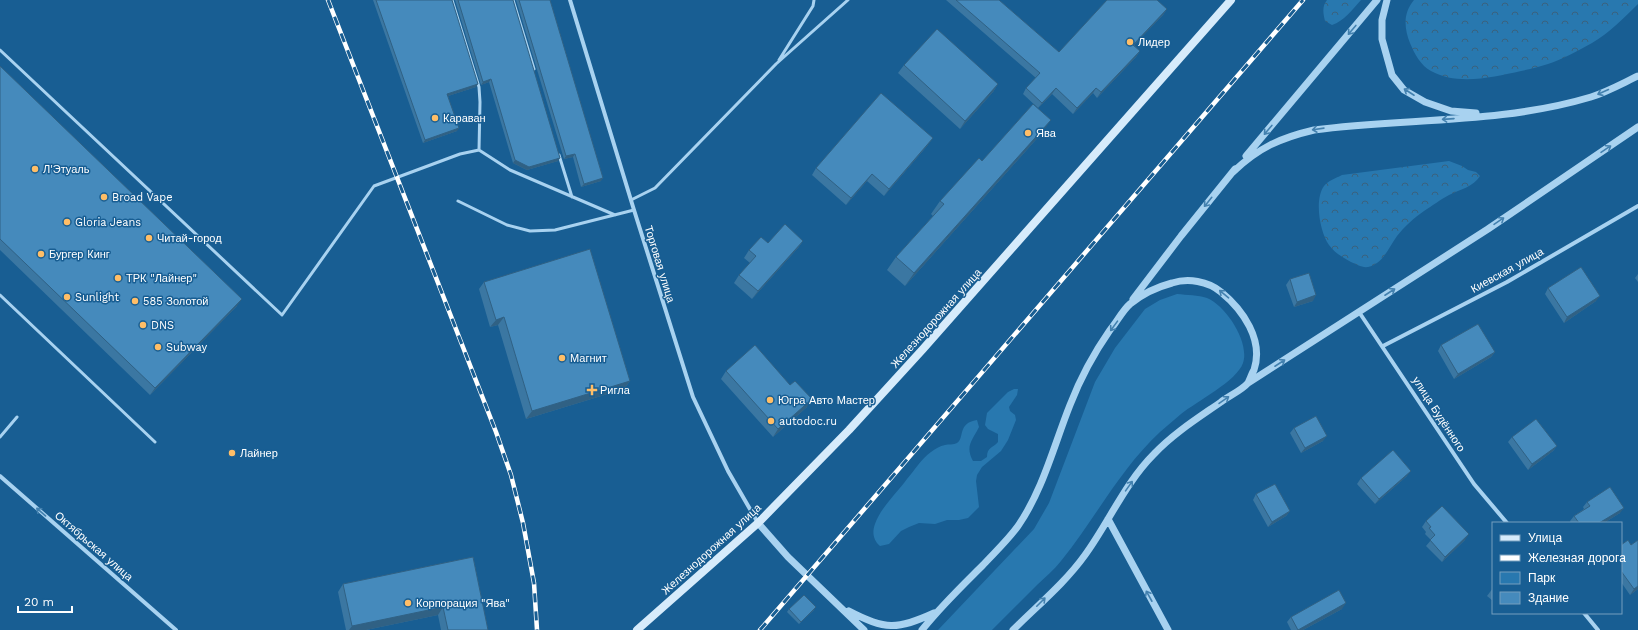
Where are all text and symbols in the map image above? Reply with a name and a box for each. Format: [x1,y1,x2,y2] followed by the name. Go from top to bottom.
[1347,25,1356,35] one-way arrow
[1138,36,1170,49] place label: Лидер
[1125,37,1135,47] marker: Лидер
[1404,88,1415,96] one-way arrow
[1597,89,1609,96] one-way arrow
[443,112,486,125] place label: Караван
[430,113,440,123] marker: Караван
[1442,115,1455,122] one-way arrow
[1264,124,1273,135] one-way arrow
[1312,125,1325,133] one-way arrow
[1036,127,1057,140] place label: Ява
[1023,128,1033,138] marker: Ява
[1601,145,1612,153] one-way arrow
[43,163,90,176] place label: Л'Этуаль
[30,164,40,174] marker: Л'Этуаль
[112,191,173,204] place label: Broad Vape
[99,192,109,202] marker: Broad Vape
[1204,196,1212,207] one-way arrow
[75,216,141,229] place label: Gloria Jeans
[62,217,72,227] marker: Gloria Jeans
[1493,217,1505,225] one-way arrow
[642,224,678,305] street label: Торговая улица
[157,232,222,245] place label: Читай-город
[144,233,154,243] marker: Читай-город
[1469,245,1547,296] street label: Киевская улица
[49,248,110,261] place label: Бургер Кинг
[36,249,46,259] marker: Бургер Кинг
[888,265,985,371] street label: Железнодорожная улица
[126,272,197,285] place label: ТРК "Лайнер"
[113,273,123,283] marker: ТРК "Лайнер"
[1384,288,1395,296] one-way arrow
[1218,290,1229,299] one-way arrow
[75,291,119,304] place label: Sunlight
[62,292,72,302] marker: Sunlight
[143,295,208,308] place label: 585 Золотой
[130,296,140,306] marker: 585 Золотой
[151,319,174,332] place label: DNS
[138,320,148,330] marker: DNS
[1110,320,1118,331] one-way arrow
[166,341,207,354] place label: Subway
[153,342,163,352] marker: Subway
[570,352,607,365] place label: Магнит
[557,353,567,363] marker: Магнит
[1274,358,1286,366] one-way arrow
[1409,374,1468,454] street label: улица Будённого
[600,384,631,397] place label: Ригла
[587,385,597,395] marker: Ригла
[778,394,875,407] place label: Югра Авто Мастер
[765,395,775,405] marker: Югра Авто Мастер
[1218,396,1229,404] one-way arrow
[779,415,837,428] place label: autodoc.ru
[766,416,776,426] marker: autodoc.ru
[240,447,278,460] place label: Лайнер
[227,448,237,458] marker: Лайнер
[1125,481,1133,492] one-way arrow
[659,501,764,597] street label: Железнодорожная улица
[36,508,46,517] one-way arrow
[52,509,136,584] street label: Октябрьская улица
[1492,522,1622,614] legend
[1528,531,1562,545] text: Улица
[1528,551,1626,565] text: Железная дорога
[1528,571,1556,585] text: Парк
[18,588,72,614] scale bar
[1145,590,1153,602] one-way arrow
[1528,591,1569,605] text: Здание
[24,595,54,609] text: 20 m
[416,597,510,610] place label: Корпорация "Ява"
[1036,597,1046,607] one-way arrow
[403,598,413,608] marker: Корпорация "Ява"

